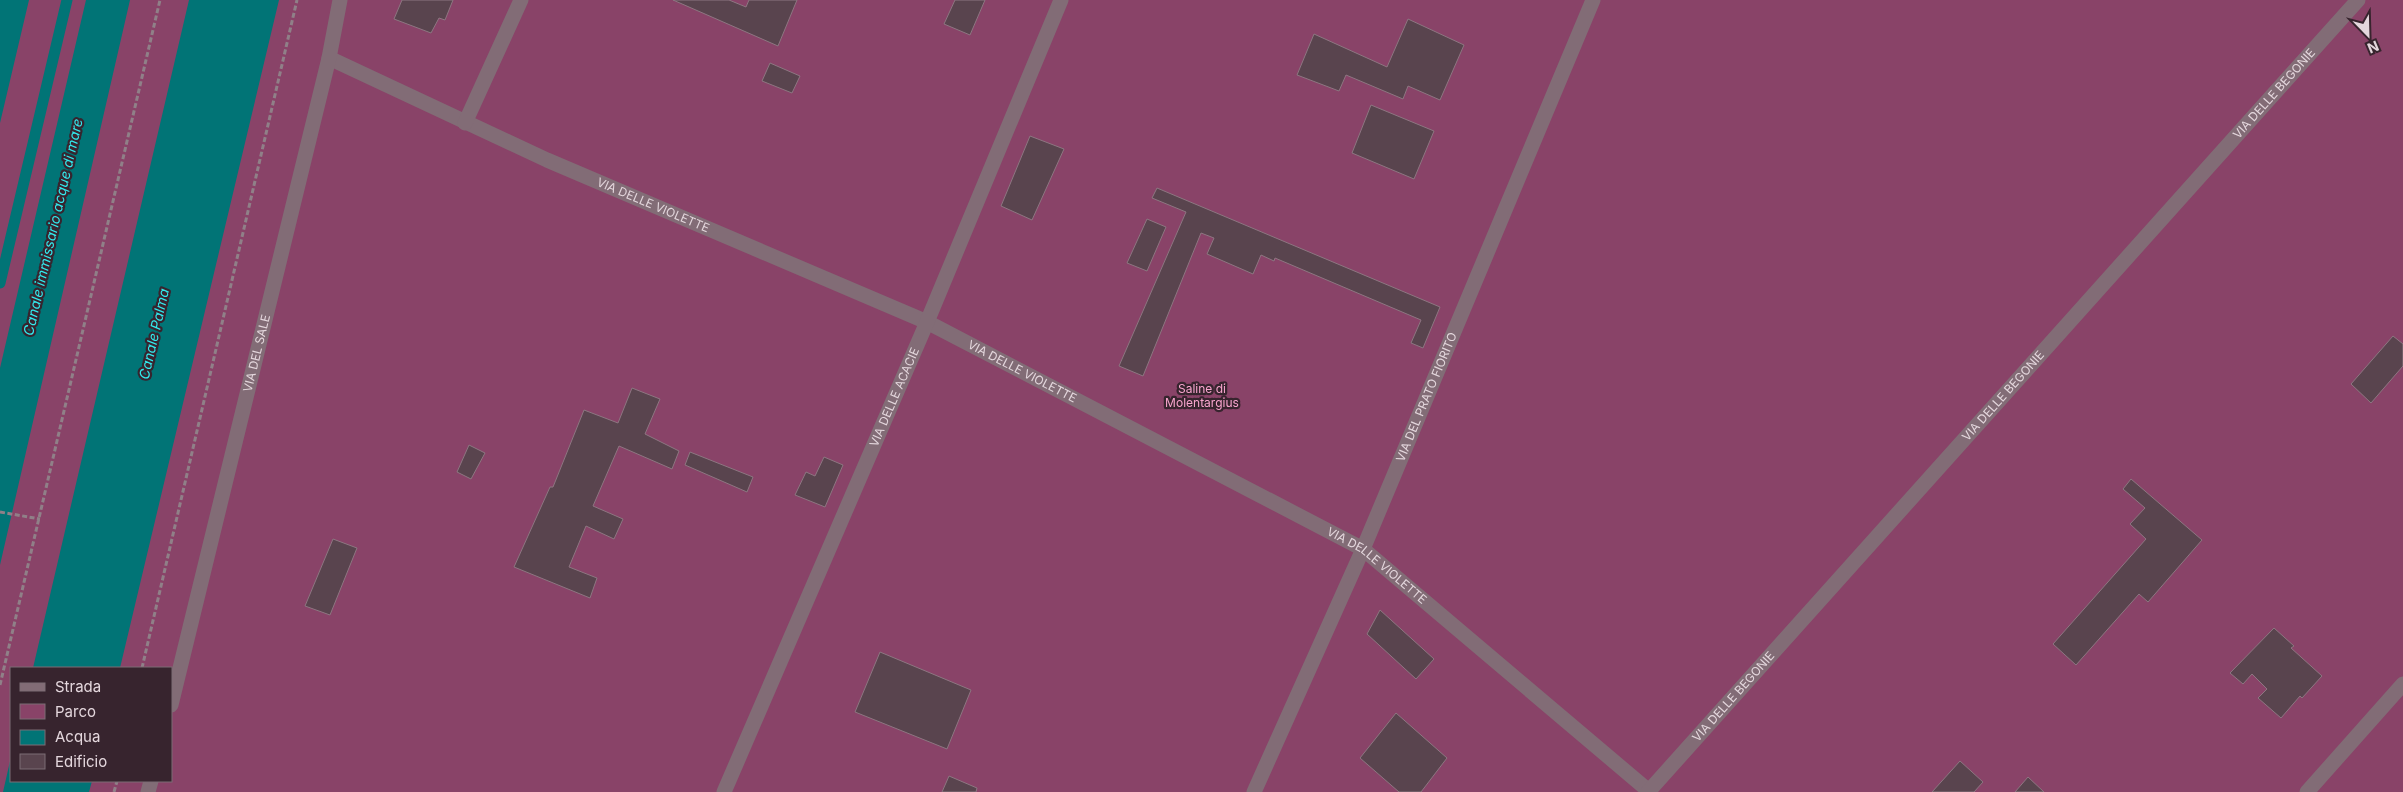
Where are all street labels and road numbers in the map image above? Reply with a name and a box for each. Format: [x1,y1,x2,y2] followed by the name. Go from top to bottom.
[2229,45,2318,141] street label: VIA DELLE BEGONIE
[595,174,712,235] street label: VIA DELLE VIOLETTE
[240,313,273,393] street label: VIA DEL SALE
[1392,330,1460,464] street label: VIA DEL PRATO FIORITO
[965,337,1079,406] street label: VIA DELLE VIOLETTE
[866,345,922,449] street label: VIA DELLE ACACIE
[1958,347,2047,444] street label: VIA DELLE BEGONIE
[1325,524,1430,607] street label: VIA DELLE VIOLETTE
[1689,648,1777,745] street label: VIA DELLE BEGONIE

